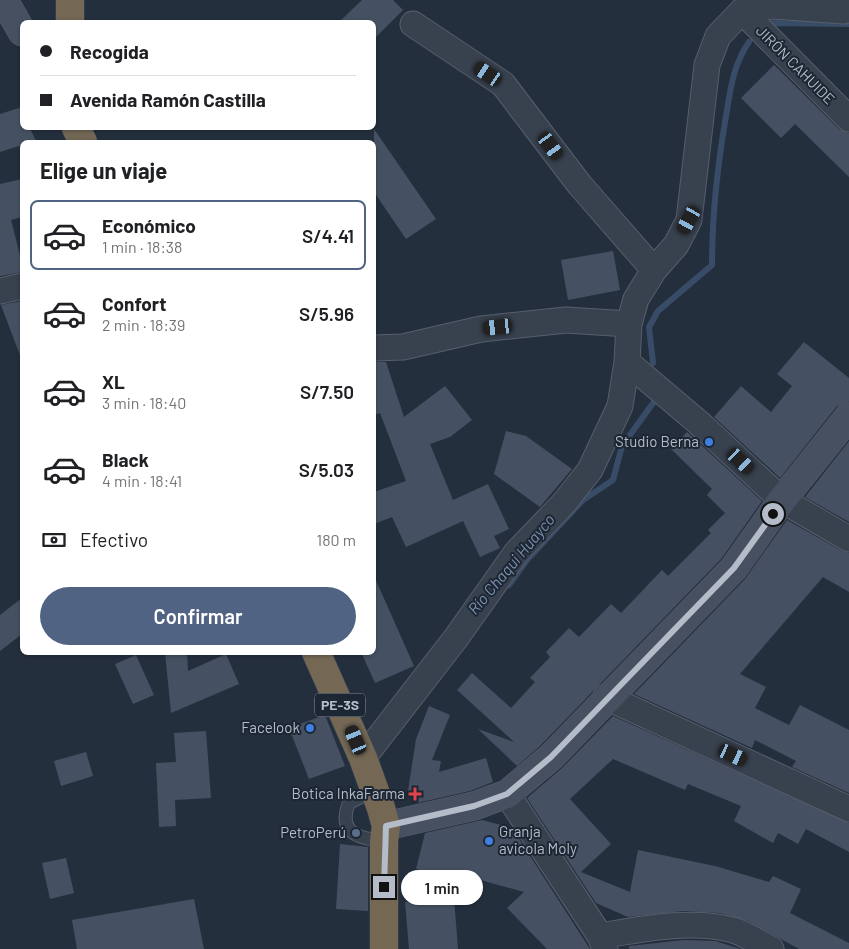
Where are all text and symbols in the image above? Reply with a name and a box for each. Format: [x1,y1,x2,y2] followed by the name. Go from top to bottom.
[753,21,839,107] street label: JIRÓN CAHUIDE
[70,40,149,63] text: Recogida
[471,59,504,89] car
[70,88,266,111] text: Avenida Ramón Castilla
[536,129,565,163] car
[40,157,167,183] text: Elige un viaje
[675,203,702,237] car
[42,213,87,258] icon: car
[102,214,196,237] text: Económico
[302,224,354,247] text: S/4.41
[102,237,182,256] text: 1 min · 18:38
[42,291,87,336] icon: car
[102,292,166,315] text: Confort
[299,302,354,325] text: S/5.96
[102,315,185,334] text: 2 min · 18:39
[482,318,513,336] car
[42,369,87,414] icon: car
[102,370,125,393] text: XL
[300,380,354,403] text: S/7.50
[102,393,186,412] text: 3 min · 18:40
[615,432,699,450] place label: Studio Berna
[703,436,715,448] marker: Studio Berna
[724,445,757,477] car
[42,447,87,492] icon: car
[102,448,149,471] text: Black
[299,458,354,481] text: S/5.03
[102,471,182,490] text: 4 min · 18:41
[762,503,784,525] route start
[463,510,558,618] water label: Río Chaqui Huayco
[40,526,68,554] icon: cash
[80,528,148,551] text: Efectivo
[317,530,356,549] text: 180 m
[40,587,356,645] button: Confirmar
[315,694,365,716] road number: PE-3S
[241,718,300,736] place label: Facelook
[304,722,316,734] marker: Facelook
[343,723,368,757] car
[716,742,749,768] car
[292,784,405,802] place label: Botica InkaFarma
[409,788,421,800] marker: Botica InkaFarma
[499,822,577,857] place label: Granja avicola Moly
[280,823,346,841] place label: PetroPerú
[350,827,362,839] marker: PetroPerú
[483,835,495,847] marker: Granja avicola Moly
[402,870,484,904] callout: 1 min
[373,876,395,898] route end
[425,878,459,897] text: 1 min

